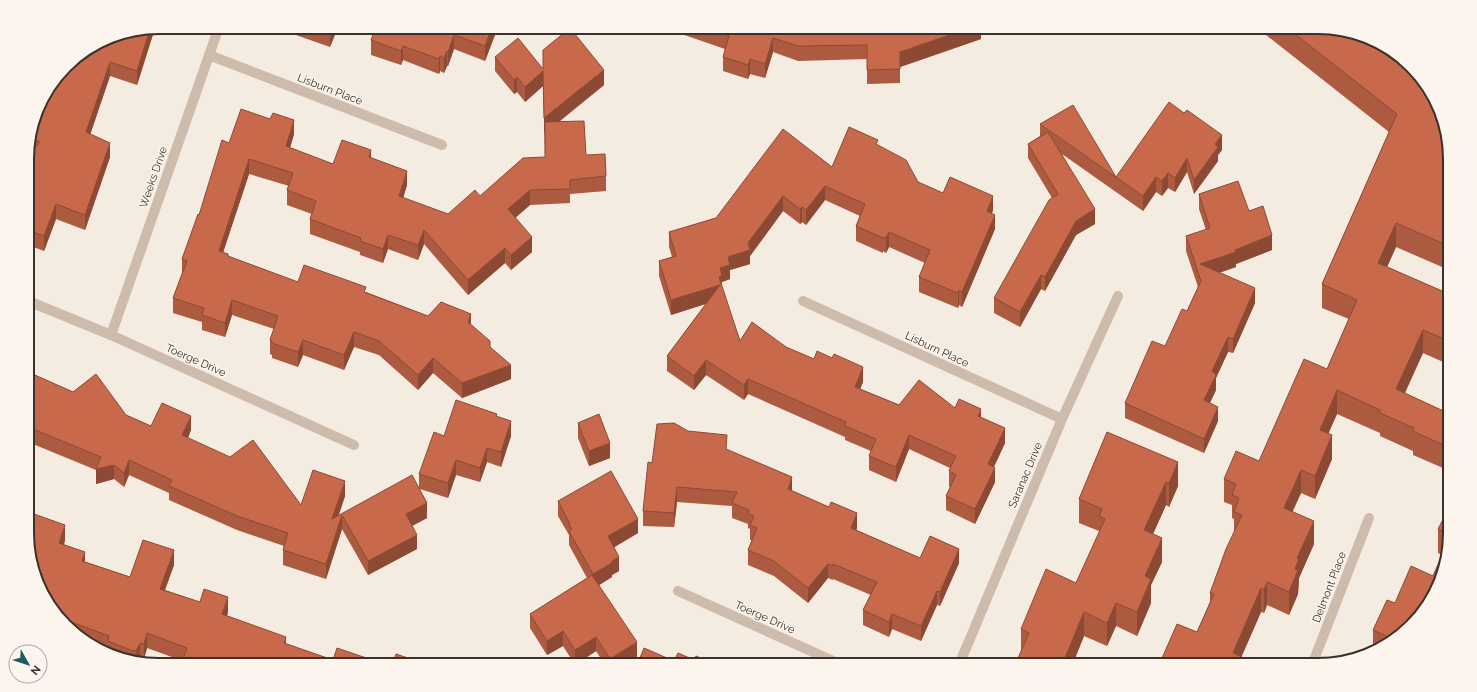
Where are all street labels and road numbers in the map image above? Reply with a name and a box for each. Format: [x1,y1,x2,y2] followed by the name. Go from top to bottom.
[295,71,365,108] street label: Lisburn Place
[137,144,170,209] street label: Weeks Drive
[903,329,971,370] street label: Lisburn Place
[164,341,228,380] street label: Toerge Drive
[1006,440,1045,510] street label: Saranac Drive
[1310,549,1349,625] street label: Delmont Place
[733,598,797,637] street label: Toerge Drive

